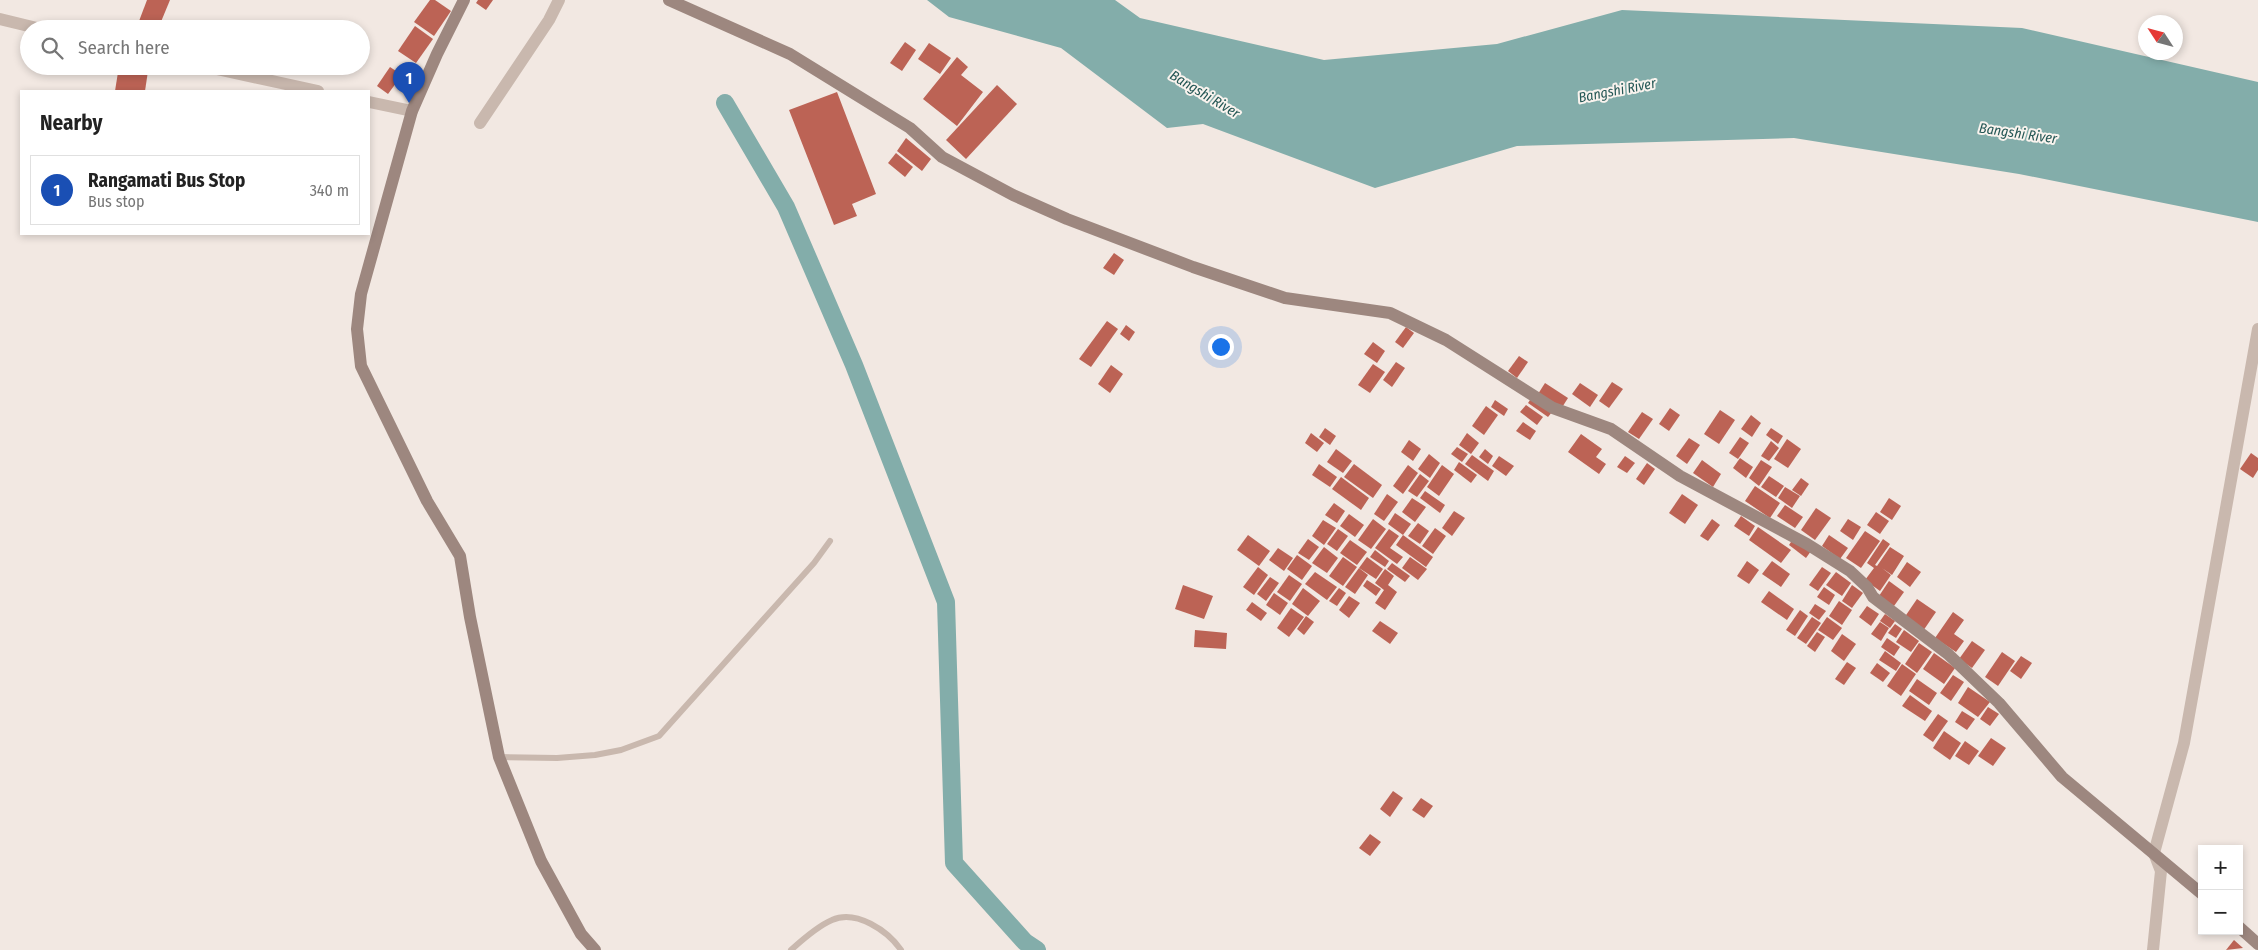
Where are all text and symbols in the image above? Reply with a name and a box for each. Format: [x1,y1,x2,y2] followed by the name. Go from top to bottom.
[2138,15,2183,60] north arrow
[20,20,370,75] search box
[38,34,66,62] icon: search
[78,36,170,59] text: Search here
[393,62,425,103] pin: 1
[1167,67,1244,122] water label: Bangshi River
[1577,74,1658,106] water label: Bangshi River
[40,110,102,136] text: Nearby
[1978,120,2059,148] water label: Bangshi River
[88,169,245,192] text: Rangamati Bus Stop
[54,181,60,200] text: 1
[310,181,349,200] text: 340 m
[88,192,144,211] text: Bus stop
[1208,334,1234,360] your location
[2198,845,2243,935] map controls
[2198,845,2243,890] button: +
[2198,890,2243,935] button: −

